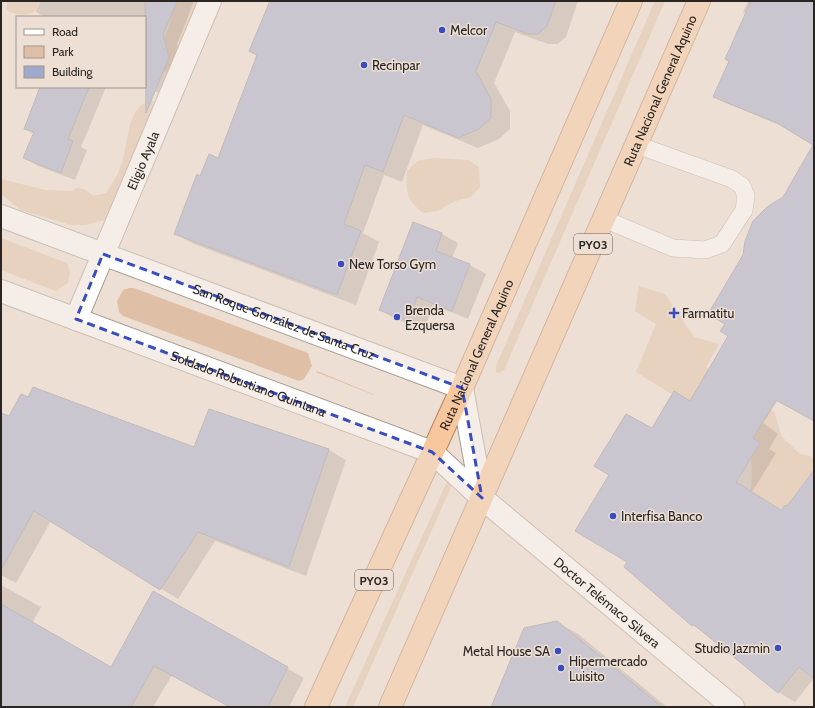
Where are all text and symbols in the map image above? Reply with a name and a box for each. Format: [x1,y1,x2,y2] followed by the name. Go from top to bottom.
[620,12,700,169] street label: Ruta Nacional General Aquino
[16,16,146,88] legend
[450,22,488,38] place label: Melcor
[52,24,78,39] text: Road
[437,25,447,35] marker: Melcor
[52,44,74,59] text: Park
[372,57,421,73] place label: Recinpar
[359,60,369,70] marker: Recinpar
[52,64,94,79] text: Building
[123,128,163,192] street label: Eligio Ayala
[574,234,612,254] road number: PY03
[349,256,436,272] place label: New Torso Gym
[336,259,346,269] marker: New Torso Gym
[436,277,517,433] street label: Ruta Nacional General Aquino
[191,280,377,363] street label: San Roque González de Santa Cruz
[405,302,455,333] place label: Brenda Ezquersa
[682,305,734,321] place label: Farmatitu
[669,308,679,318] marker: Farmatitu
[392,312,402,322] marker: Brenda Ezquersa
[169,347,329,420] street label: Soldado Robustiano Quintana
[621,508,702,524] place label: Interfisa Banco
[608,511,618,521] marker: Interfisa Banco
[551,554,664,652] street label: Doctor Telémaco Silvera
[355,570,393,590] road number: PY03
[694,640,770,656] place label: Studio Jazmin
[463,643,550,659] place label: Metal House SA
[773,643,783,653] marker: Studio Jazmin
[553,646,563,656] marker: Metal House SA
[569,653,647,684] place label: Hipermercado Luisito
[556,663,566,673] marker: Hipermercado Luisito

